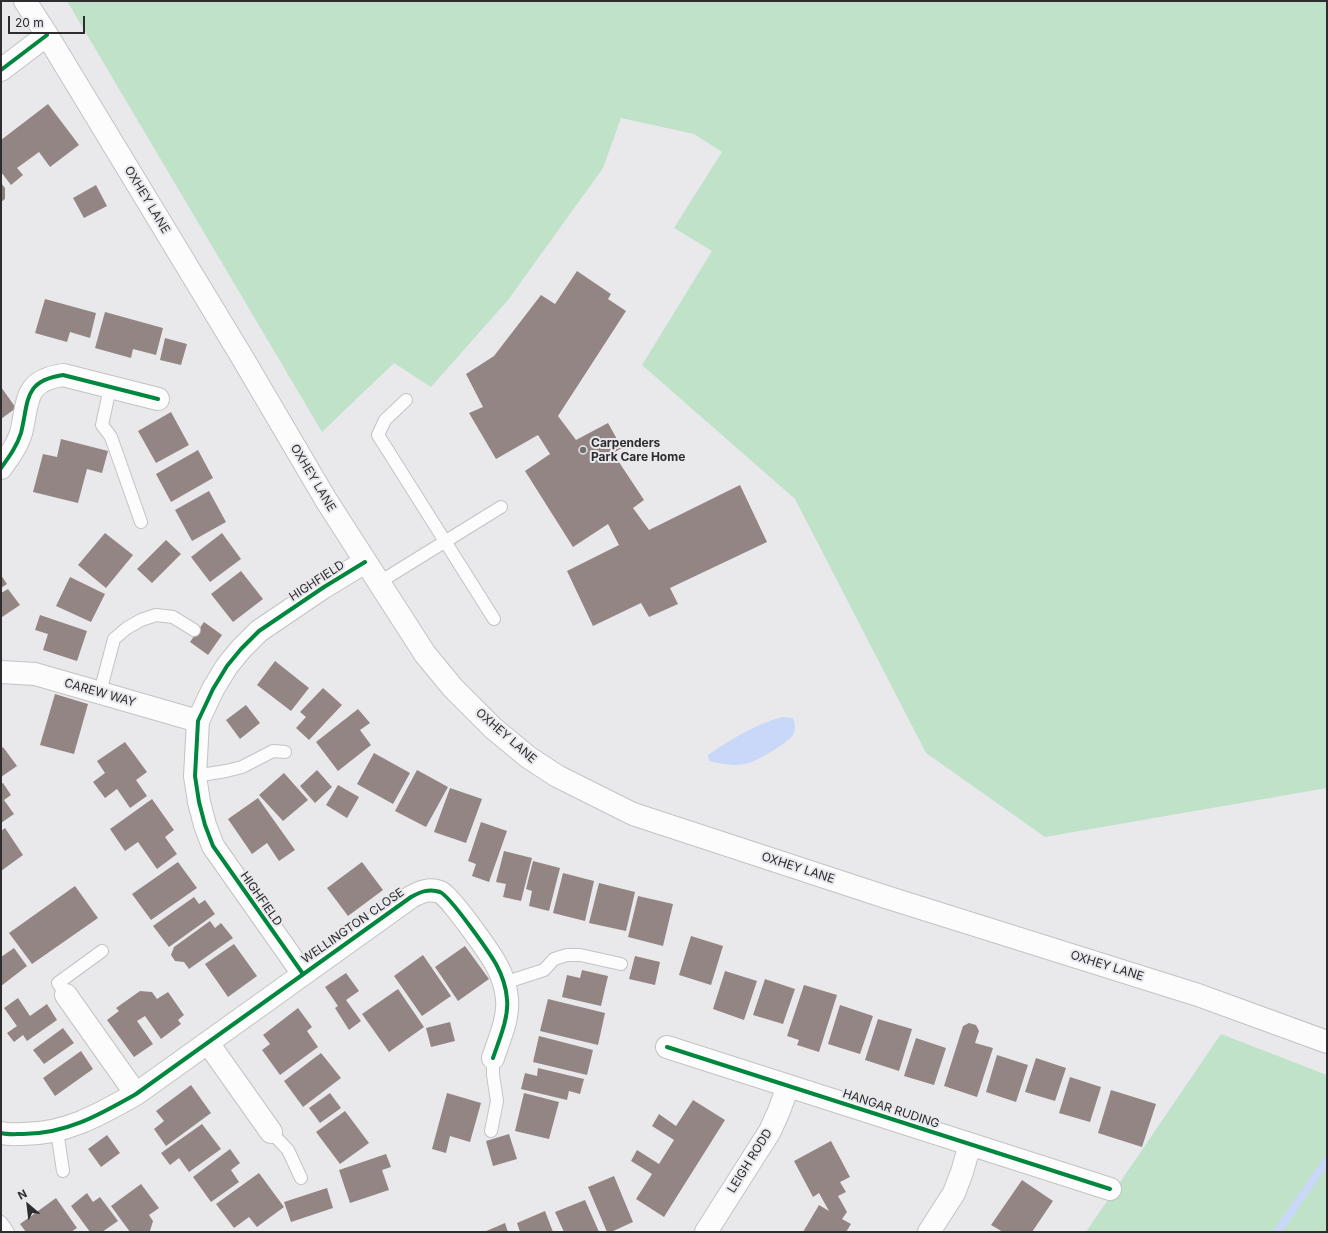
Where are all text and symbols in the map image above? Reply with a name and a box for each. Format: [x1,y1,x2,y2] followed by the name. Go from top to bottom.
[10,8,87,34] scale bar
[15,15,44,30] text: 20 m
[121,164,173,236] street label: OXHEY LANE
[591,436,685,464] place label: Carpenders Park Care Home
[287,442,339,514] street label: OXHEY LANE
[578,445,588,455] marker: Carpenders Park Care Home
[287,558,347,604] street label: HIGHFIELD
[63,676,137,710] street label: CAREW WAY
[473,706,539,766] street label: OXHEY LANE
[760,849,836,887] street label: OXHEY LANE
[237,869,285,929] street label: HIGHFIELD
[299,885,407,967] street label: WELLINGTON CLOSE
[1069,948,1145,984] street label: OXHEY LANE
[841,1087,941,1131] street label: HANGAR RUDING
[725,1126,775,1196] street label: LEIGH RODD
[8,1185,48,1225] north arrow
[15,1186,29,1203] text: N

